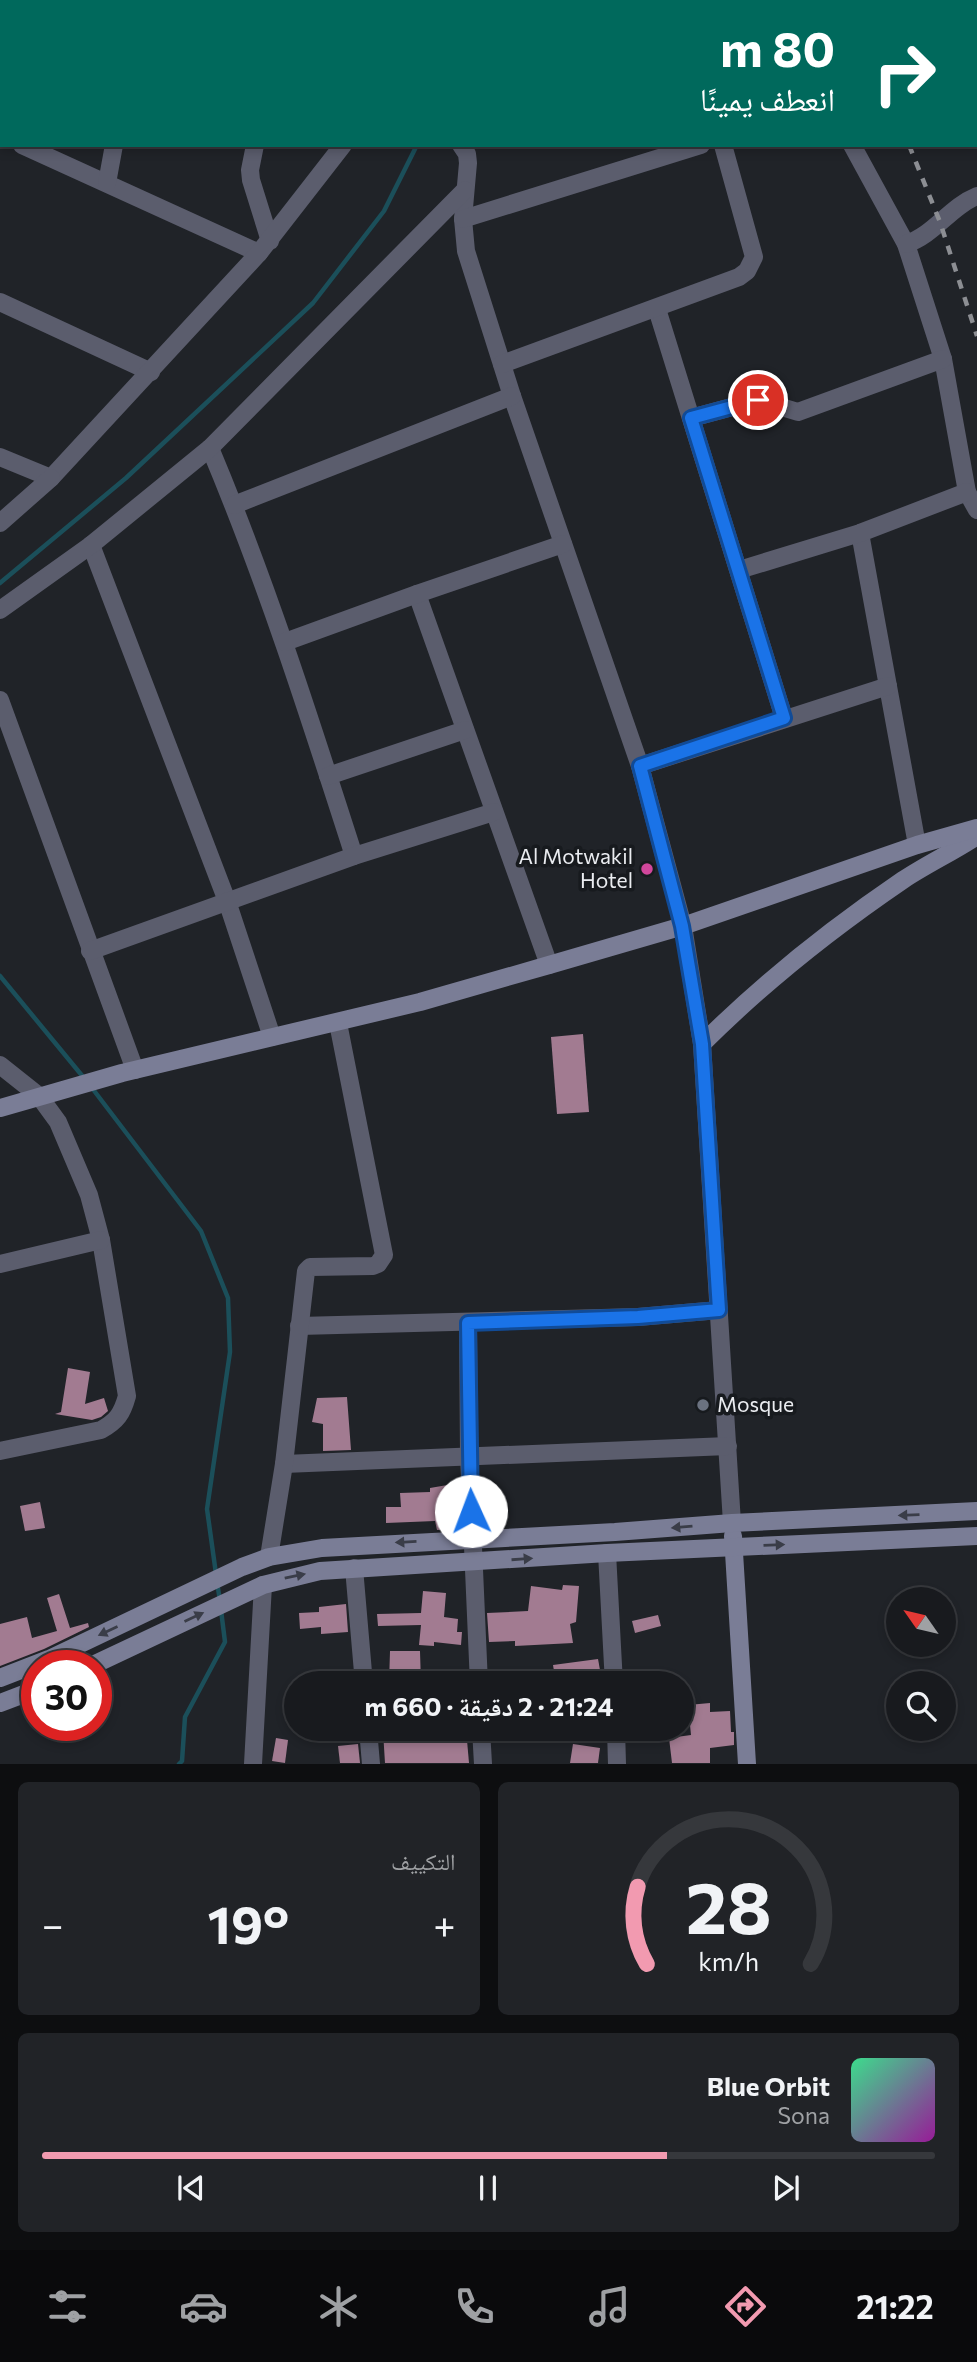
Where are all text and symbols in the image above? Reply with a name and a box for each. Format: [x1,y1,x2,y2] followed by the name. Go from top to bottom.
[720,17,835,77] text: 80 m
[859,28,950,119] icon: right
[700,78,835,118] text: انعطف يمينًا
[728,370,788,430] pin
[739,381,777,419] icon: arrive
[518,843,633,892] place label: Al Motwakil Hotel
[639,861,655,877] marker: Al Motwakil Hotel
[717,1391,794,1416] place label: Mosque
[695,1397,711,1413] marker: Mosque
[434,1474,508,1548] position arrow
[898,1510,920,1521] one-way arrow
[670,1522,692,1533] one-way arrow
[394,1537,416,1548] one-way arrow
[763,1540,785,1551] one-way arrow
[511,1553,533,1564] one-way arrow
[284,1570,306,1581] one-way arrow
[886,1587,956,1657] north arrow
[886,1587,956,1741] map controls
[184,1611,204,1623] one-way arrow
[98,1626,118,1637] one-way arrow
[21,1650,112,1741] speed limit sign: 30
[886,1671,956,1741] button: search
[365,1690,613,1721] text: 21:24 · 2 دقيقة · 660 m
[391,1847,456,1875] text: التكييف
[685,1861,771,1950] text: 28
[208,1891,289,1955] text: 19°
[42,1900,64,1947] text: −
[433,1900,455,1947] text: +
[698,1946,759,1976] text: km/h
[707,2070,830,2101] text: Blue Orbit
[778,2101,830,2129] text: Sona
[172,2169,210,2207] icon: previous
[469,2169,507,2207] icon: pause
[767,2169,805,2207] icon: next
[43,2282,92,2331] icon: filters
[179,2282,228,2331] icon: car
[314,2282,363,2331] icon: climate
[450,2282,499,2331] icon: phone
[585,2282,634,2331] icon: music
[721,2282,770,2331] icon: directions
[856,2286,934,2326] text: 21:22

